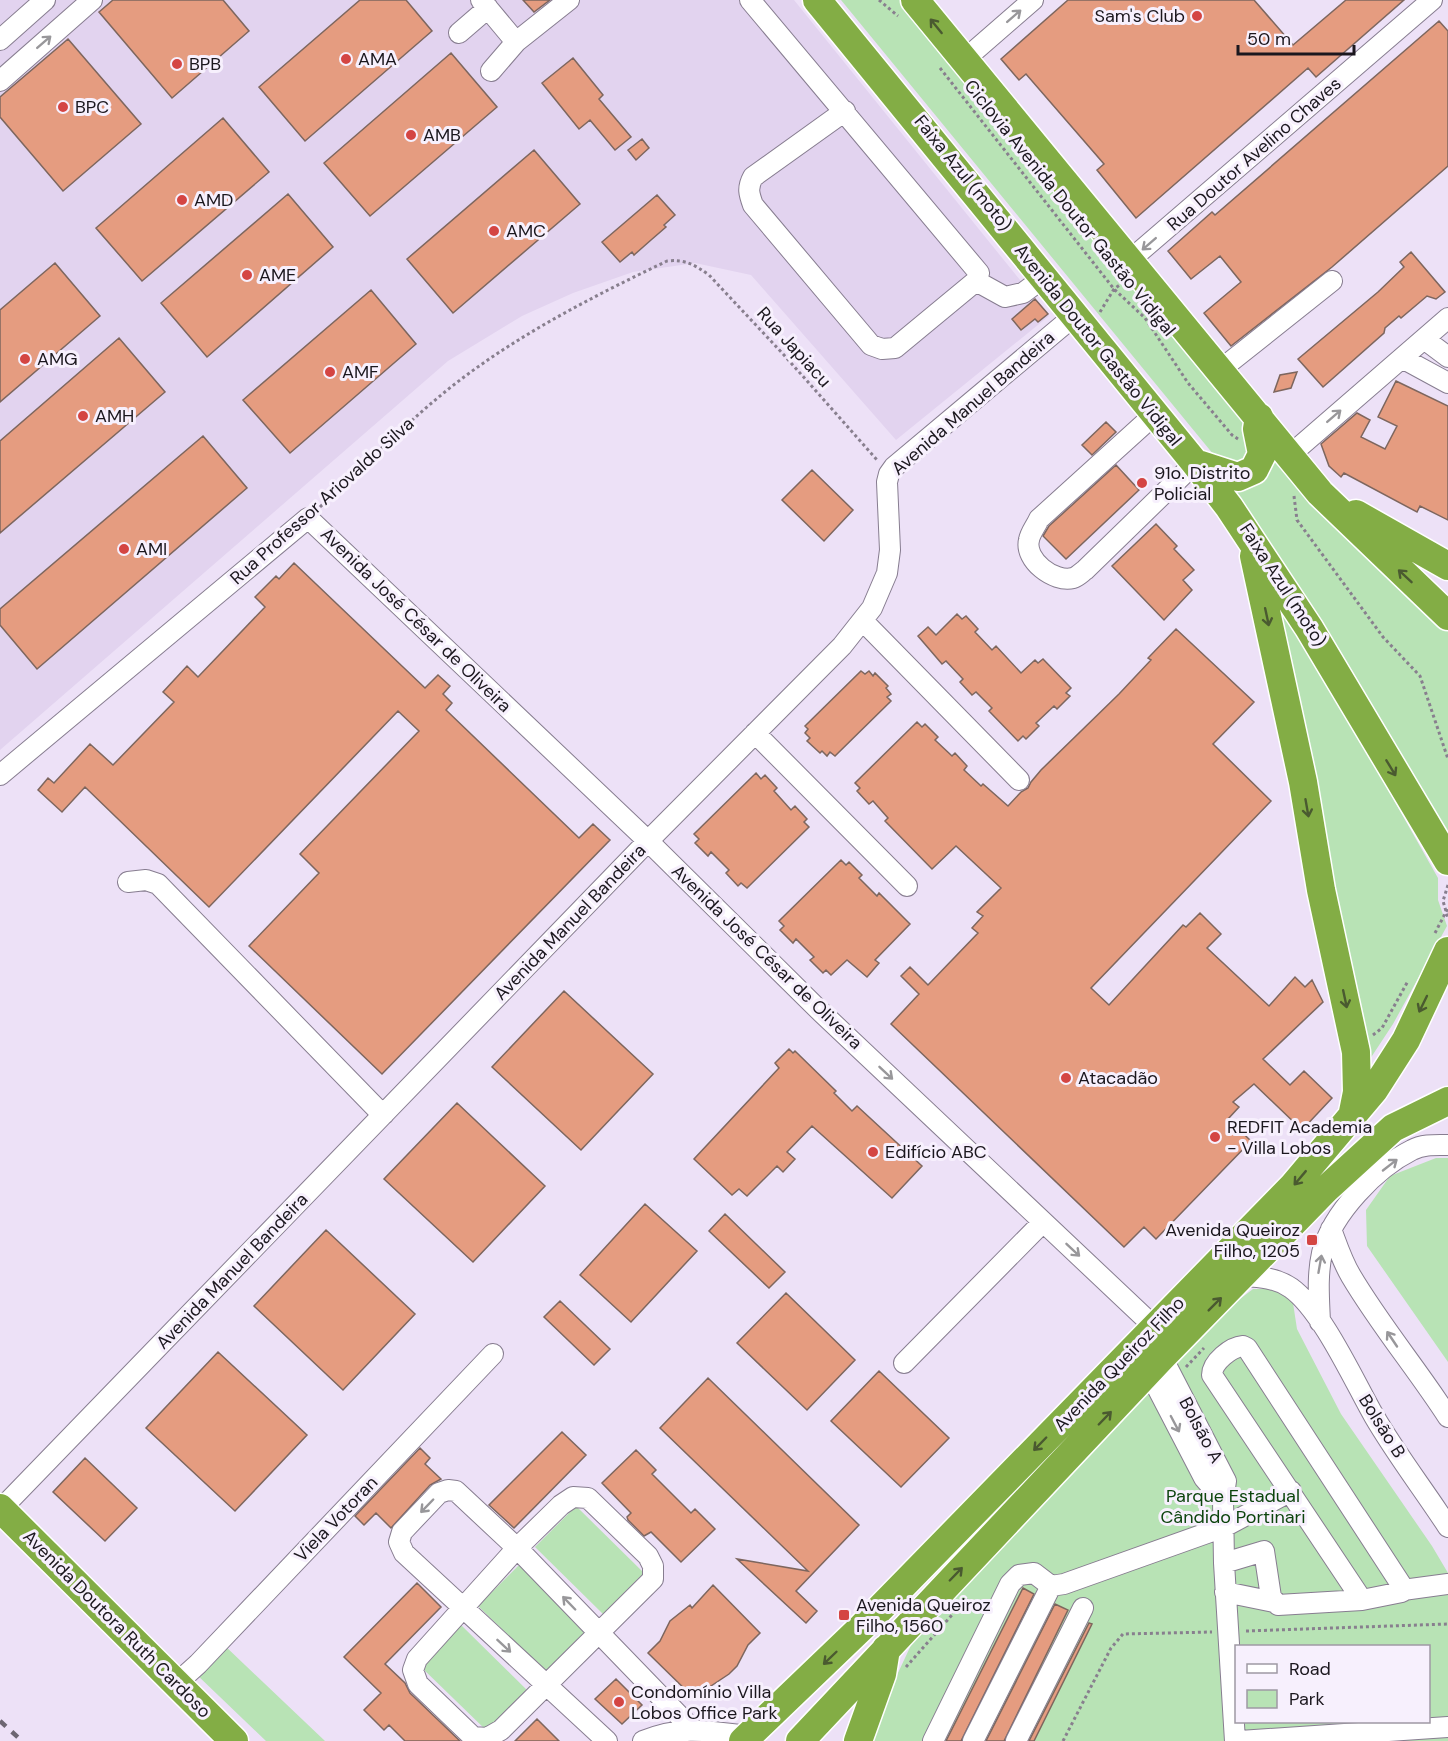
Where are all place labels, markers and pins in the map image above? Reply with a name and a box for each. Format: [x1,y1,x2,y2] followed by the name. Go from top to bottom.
[1094,4,1185,28] place label: Sam's Club
[1190,9,1204,23] marker: Sam's Club
[358,47,397,71] place label: AMA
[189,52,221,76] place label: BPB
[339,52,353,66] marker: AMA
[170,57,184,71] marker: BPB
[75,95,109,119] place label: BPC
[56,100,70,114] marker: BPC
[423,123,461,147] place label: AMB
[404,128,418,142] marker: AMB
[194,188,233,212] place label: AMD
[175,193,189,207] marker: AMD
[506,219,546,243] place label: AMC
[487,224,501,238] marker: AMC
[259,263,296,287] place label: AME
[240,268,254,282] marker: AME
[37,347,78,371] place label: AMG
[18,352,32,366] marker: AMG
[342,360,379,384] place label: AMF
[323,365,337,379] marker: AMF
[95,404,134,428] place label: AMH
[76,409,90,423] marker: AMH
[1154,461,1251,506] place label: 91o. Distrito Policial
[1135,476,1149,490] marker: 91o. Distrito Policial
[136,537,167,561] place label: AMI
[117,542,131,556] marker: AMI
[1078,1066,1158,1090] place label: Atacadão
[1059,1071,1073,1085] marker: Atacadão
[1227,1115,1372,1160] place label: REDFIT Academia - Villa Lobos
[1208,1130,1222,1144] marker: REDFIT Academia - Villa Lobos
[885,1140,987,1164] place label: Edifício ABC
[866,1145,880,1159] marker: Edifício ABC
[1165,1218,1300,1263] place label: Avenida Queiroz Filho, 1205
[1305,1233,1319,1247] marker: Avenida Queiroz Filho, 1205
[856,1593,991,1638] place label: Avenida Queiroz Filho, 1560
[837,1608,851,1622] marker: Avenida Queiroz Filho, 1560
[631,1680,778,1725] place label: Condomínio Villa Lobos Office Park
[612,1695,626,1709] marker: Condomínio Villa Lobos Office Park

